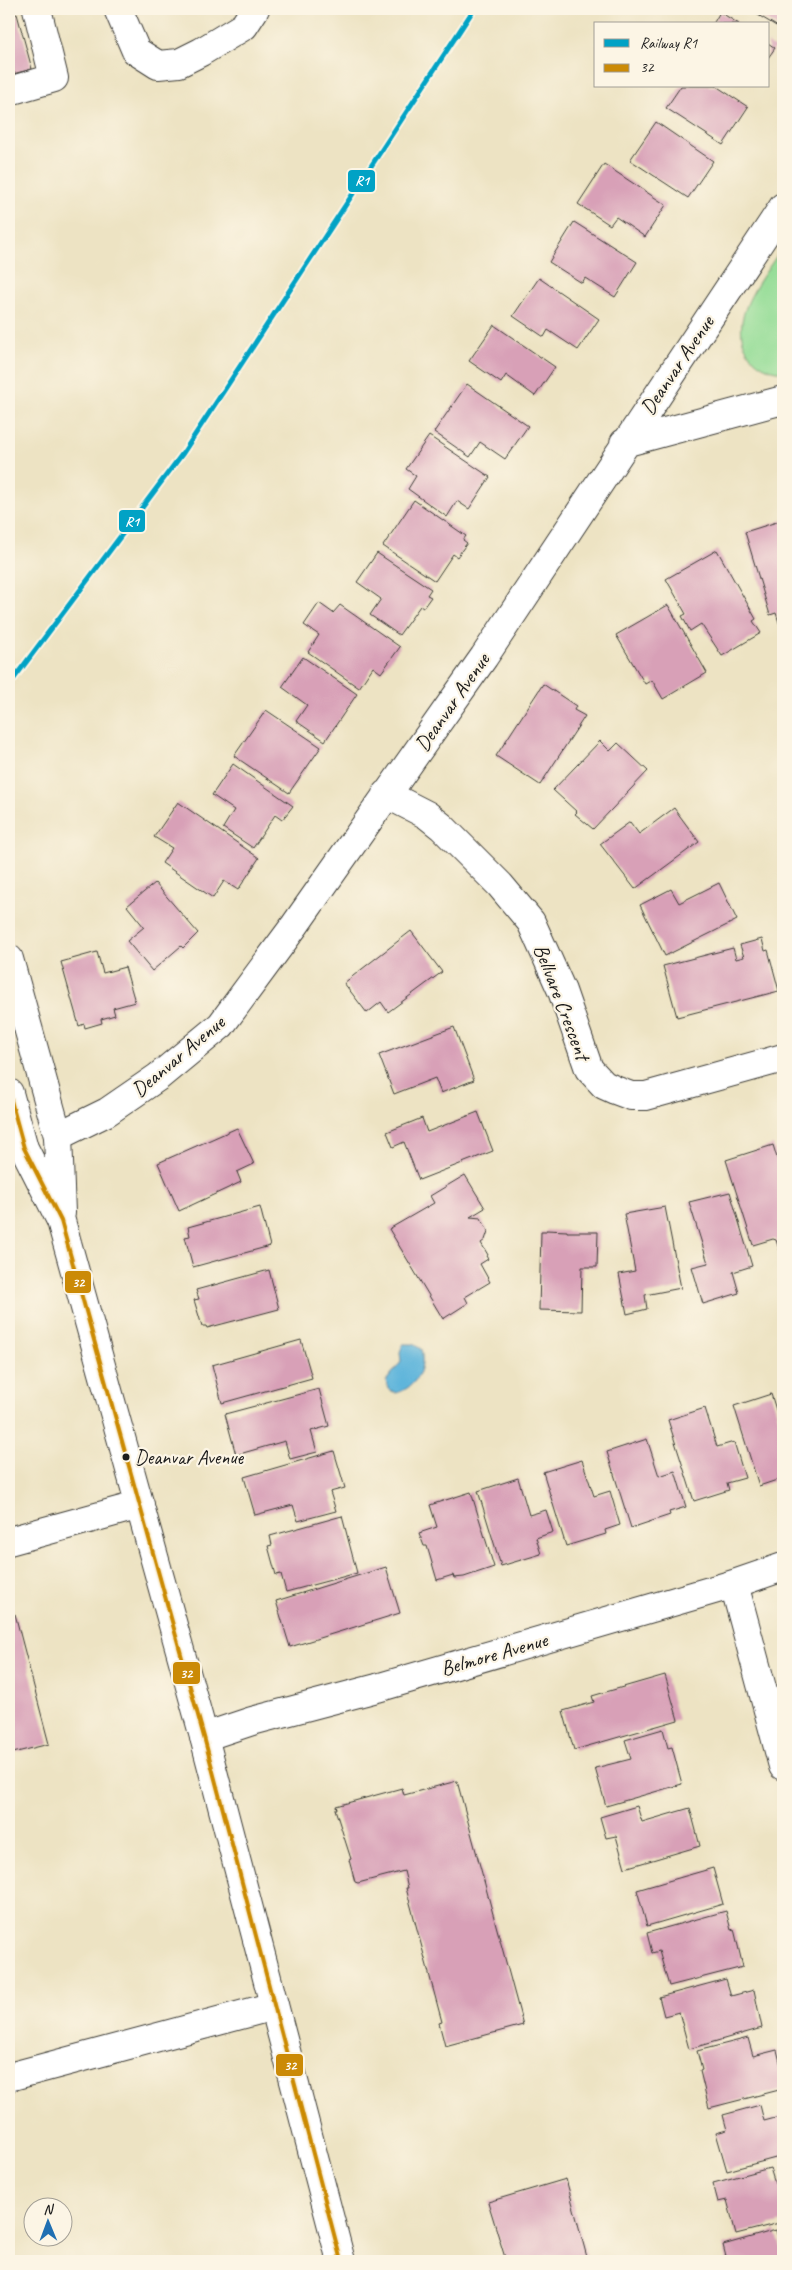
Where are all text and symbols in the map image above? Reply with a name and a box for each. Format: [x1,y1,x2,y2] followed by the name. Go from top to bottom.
[594,22,770,88] legend
[640,34,699,53] text: Railway R1
[640,58,655,77] text: 32
[347,169,376,193] line badge: R1
[355,172,371,189] text: R1
[634,310,720,419] street label: Deanvar Avenue
[118,509,146,533] line badge: R1
[125,513,141,530] text: R1
[409,647,496,756] street label: Deanvar Avenue
[528,940,597,1066] street label: Bellvare Crescent
[126,1009,231,1102] street label: Deanvar Avenue
[64,1270,92,1294] line badge: 32
[72,1274,86,1291] text: 32
[135,1445,245,1470] place label: Deanvar Avenue
[121,1452,131,1462] marker: Deanvar Avenue
[438,1626,551,1682] street label: Belmore Avenue
[172,1661,201,1685] line badge: 32
[180,1665,194,1682] text: 32
[275,2053,304,2077] line badge: 32
[284,2057,298,2074] text: 32
[22,2198,72,2248] north arrow
[43,2201,55,2218] text: N

